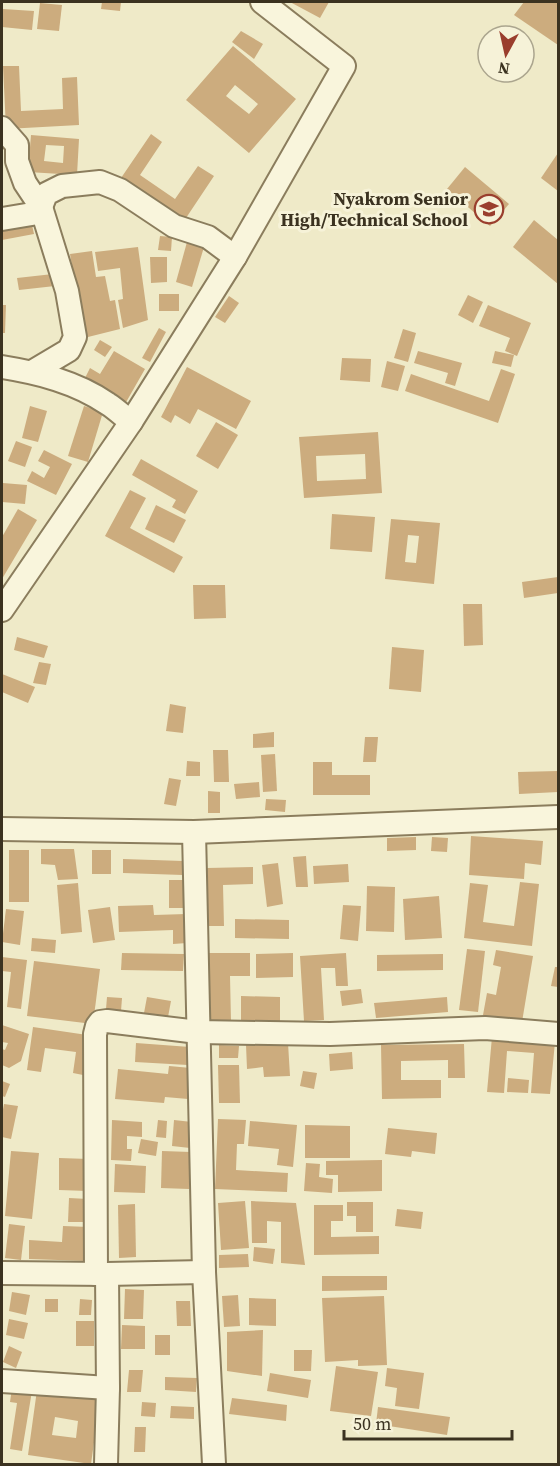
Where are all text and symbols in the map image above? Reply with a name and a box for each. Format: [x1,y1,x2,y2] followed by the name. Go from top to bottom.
[476,24,536,84] north arrow
[496,57,511,81] text: N
[280,186,469,232] place label: Nyakrom Senior High/Technical School
[473,193,505,225] school or university icon: Nyakrom Senior High/Technical School
[344,1403,512,1441] scale bar
[353,1411,391,1436] text: 50 m

